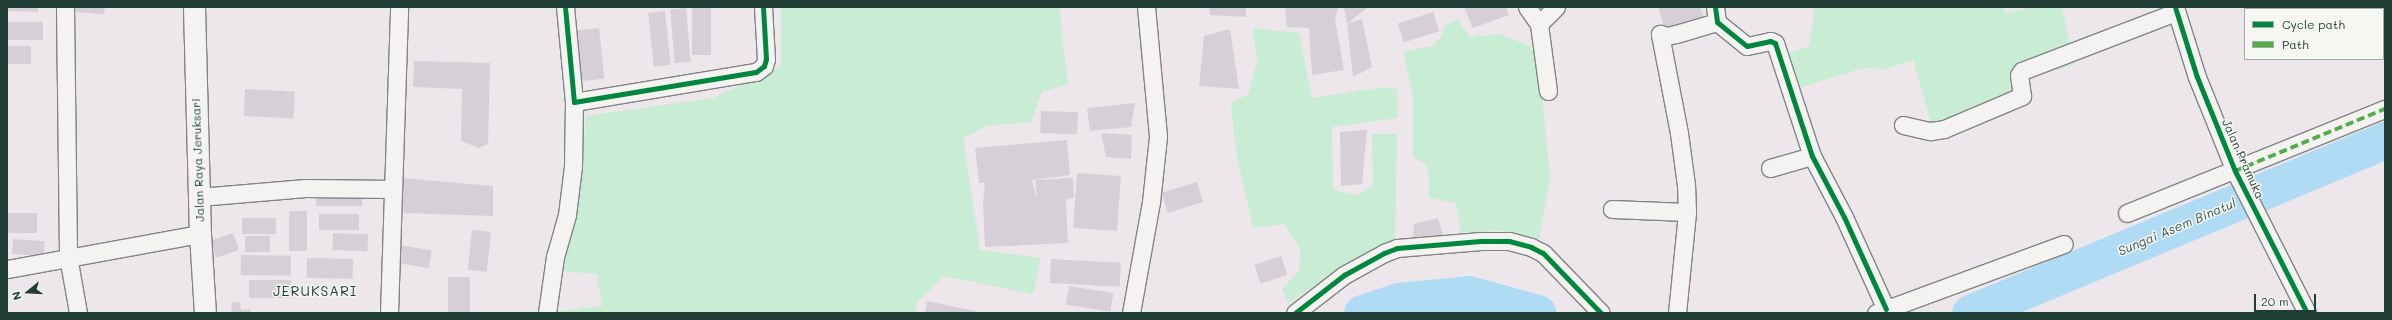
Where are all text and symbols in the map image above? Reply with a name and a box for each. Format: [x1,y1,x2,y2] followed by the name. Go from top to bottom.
[2244,8,2384,60] legend
[2282,16,2345,32] text: Cycle path
[2282,36,2309,52] text: Path
[189,98,207,222] street label: Jalan Raya Jeruksari
[2219,117,2267,201] street label: Jalan Pramuka
[2116,195,2238,259] water label: Sungai Asem Binatul
[8,272,48,312] north arrow
[273,283,357,299] district label: JERUKSARI
[2256,286,2318,312] scale bar
[8,290,25,302] text: N
[2261,293,2289,309] text: 20 m

